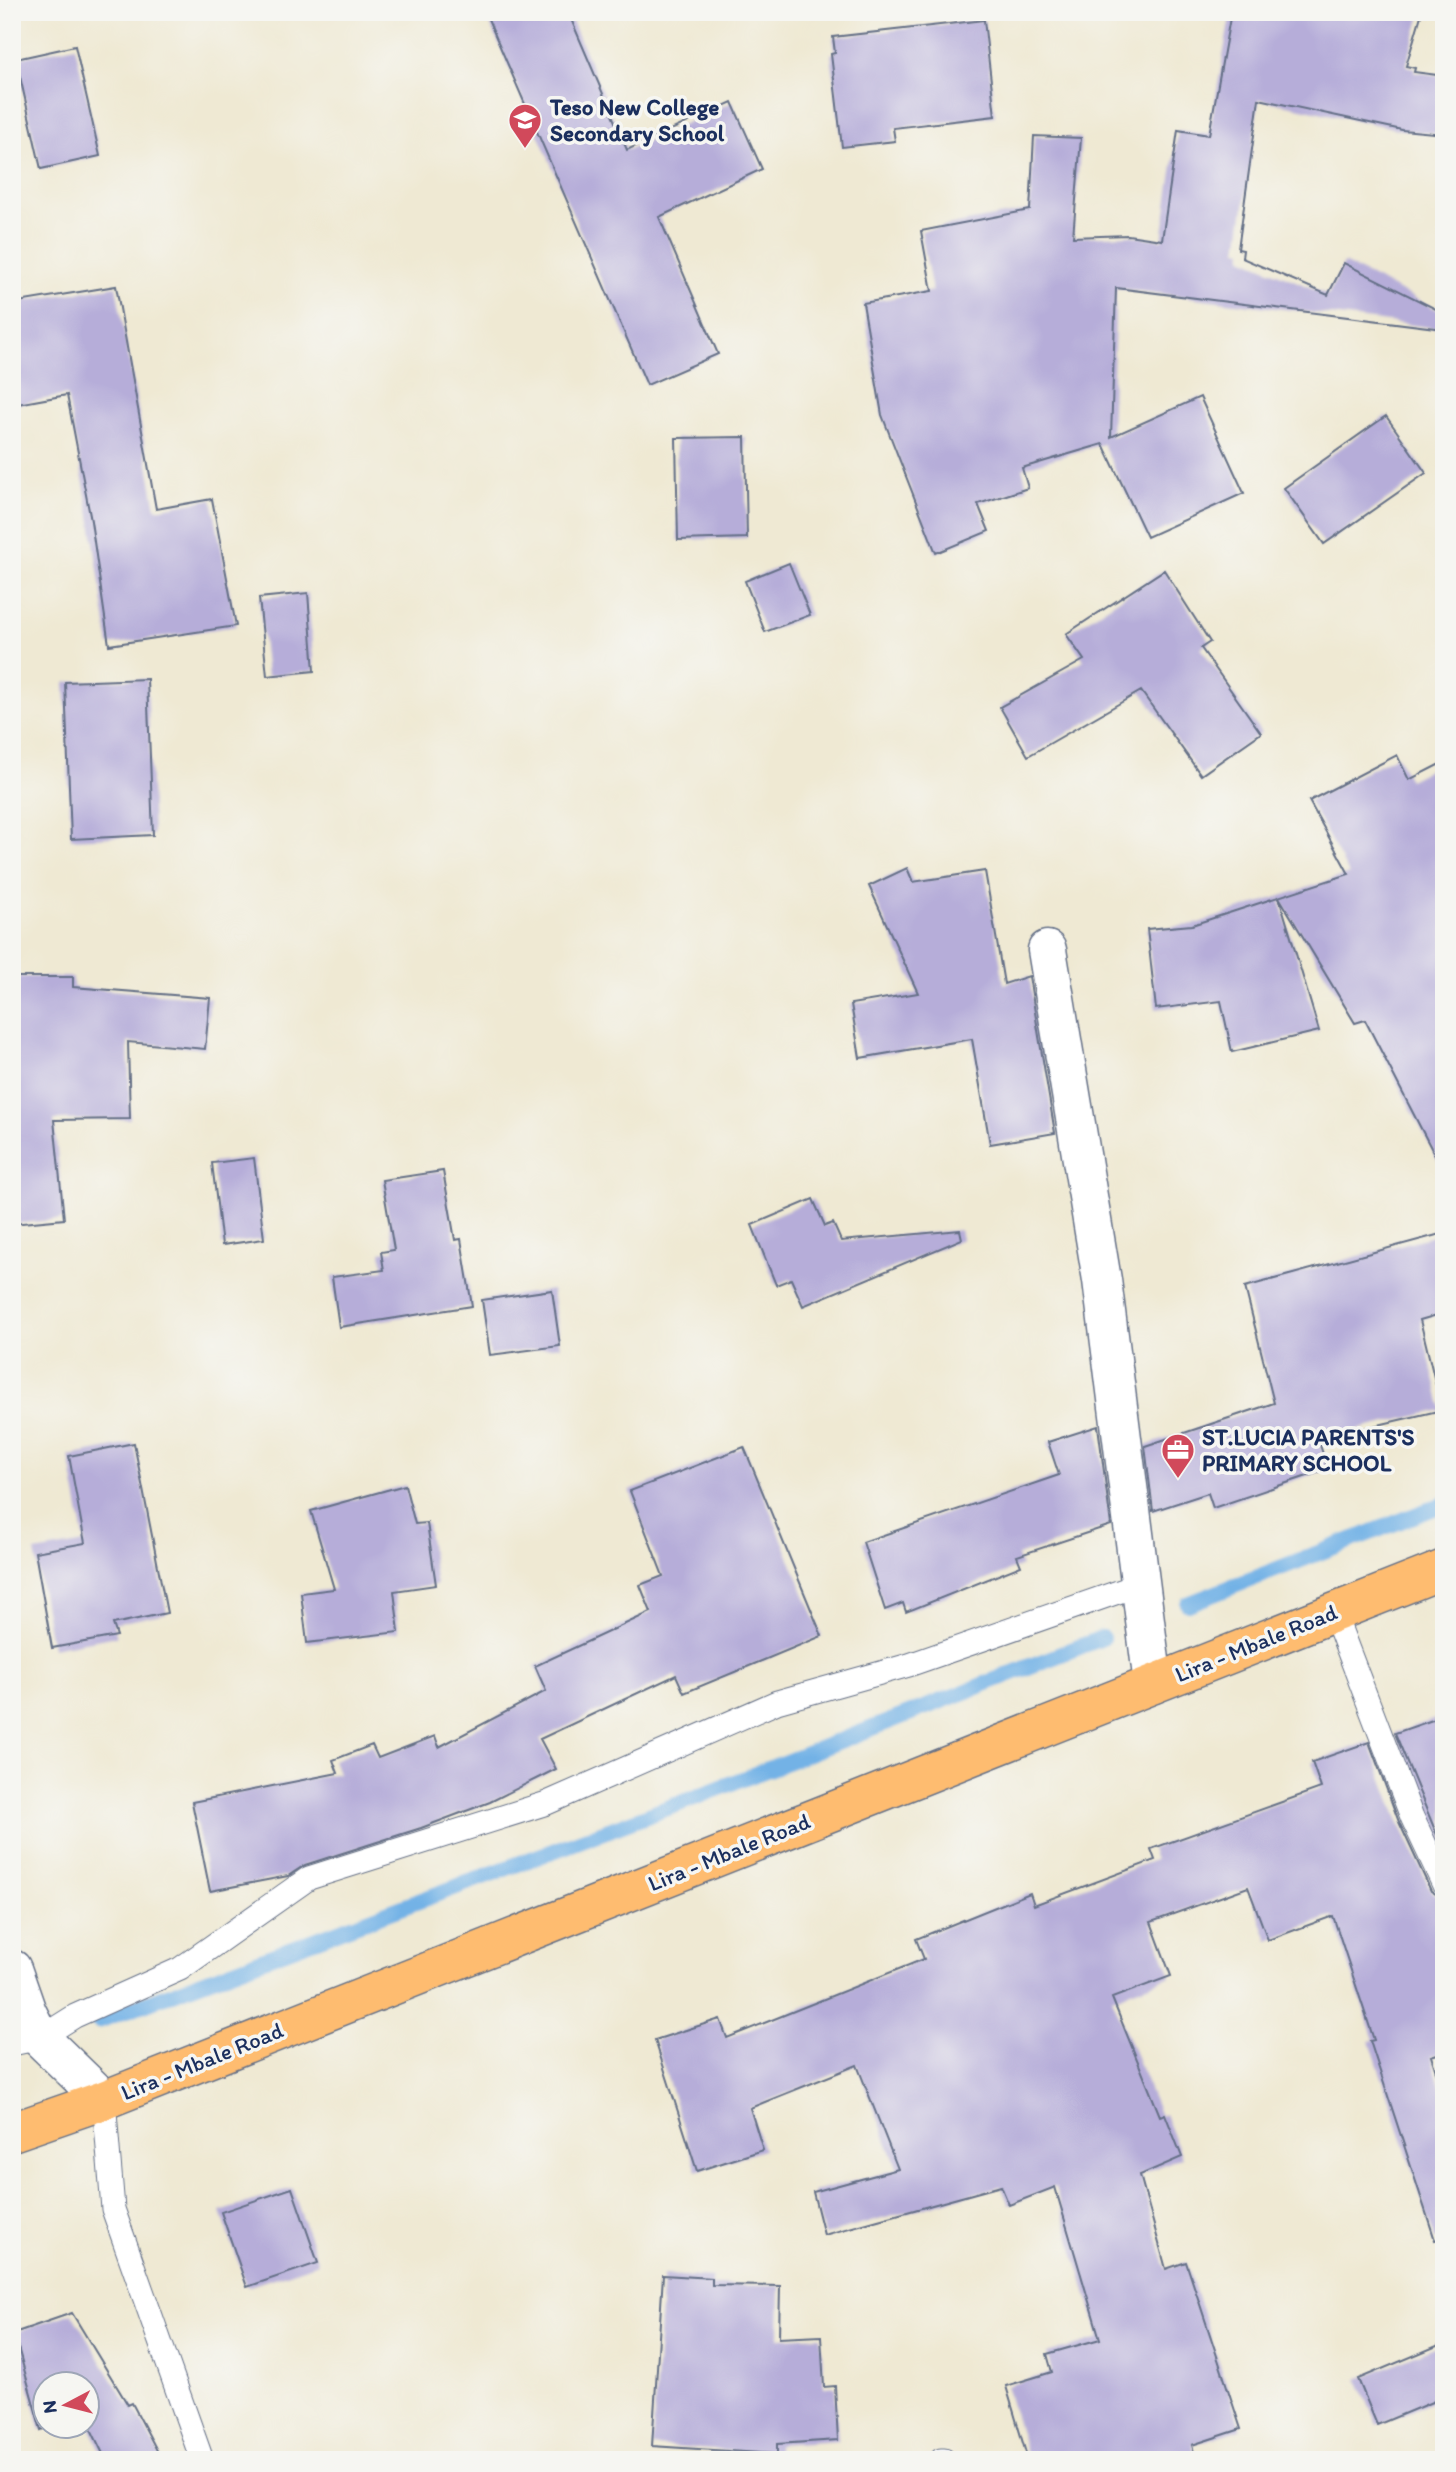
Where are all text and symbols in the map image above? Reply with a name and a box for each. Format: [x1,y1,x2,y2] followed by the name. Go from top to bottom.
[549,93,725,147] place label: Teso New College Secondary School
[506,101,544,150] school or university icon: Teso New College Secondary School
[1202,1423,1415,1477] place label: ST.LUCIA PARENTS'S PRIMARY SCHOOL
[1159,1431,1197,1480] office icon: ST.LUCIA PARENTS'S PRIMARY SCHOOL
[1171,1598,1342,1688] street label: Lira - Mbale Road
[644,1807,815,1897] street label: Lira - Mbale Road
[117,2016,288,2106] street label: Lira - Mbale Road
[32,2370,102,2440] north arrow
[37,2399,62,2415] text: N

